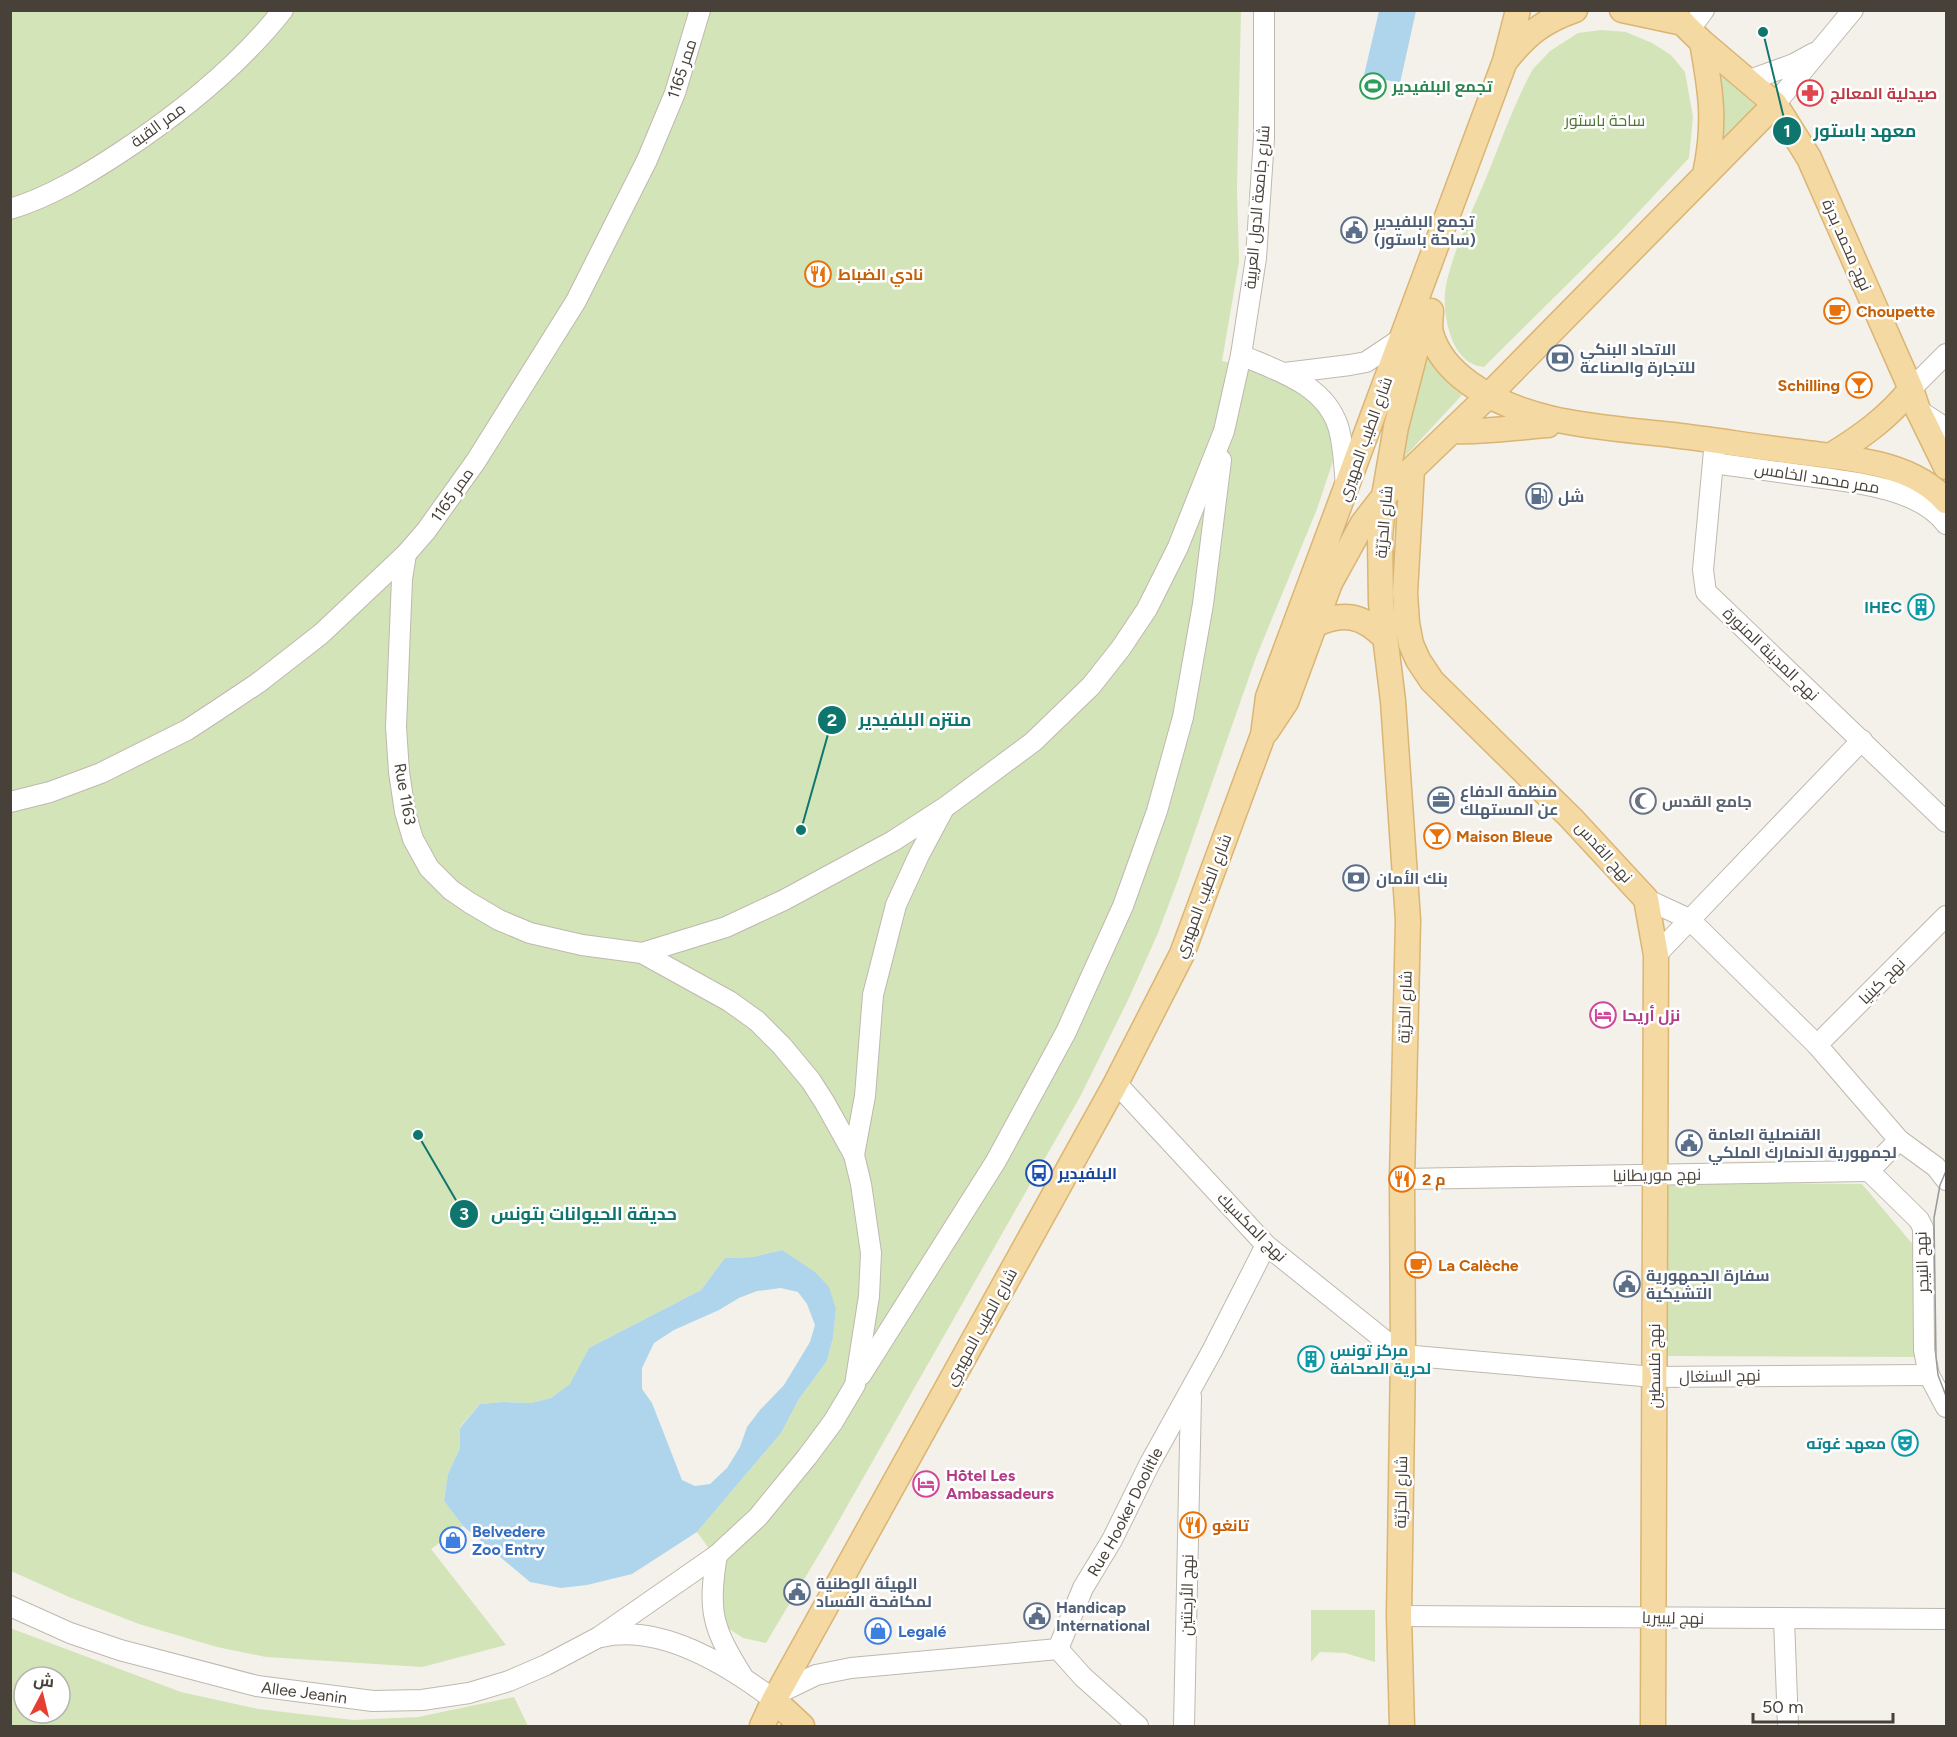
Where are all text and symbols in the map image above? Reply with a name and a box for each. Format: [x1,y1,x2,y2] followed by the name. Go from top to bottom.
[663,37,701,101] street label: ممر 1165
[1358,71,1388,101] sports icon: تجمع البلفيدير
[1391,77,1493,97] place label: تجمع البلفيدير
[1795,78,1825,108] pharmacy icon: صيدلية المعالج
[1830,84,1937,104] place label: صيدلية المعالج
[127,99,189,151] street label: ممر القبة
[1564,111,1645,130] park label: ساحة باستور
[1772,113,1929,149] callout: معهد باستور
[1783,120,1791,142] text: 1
[1813,120,1916,142] text: معهد باستور
[1240,124,1276,290] street label: شارع جامعة الدول العربية
[1816,196,1876,295] street label: نهج محمد بدرة
[1373,212,1476,249] place label: تجمع البلفيدير (ساحة باستور)
[1339,215,1369,245] public building icon: تجمع البلفيدير (ساحة باستور)
[803,259,833,289] restaurant icon: نادي الضباط
[838,265,923,287] place label: نادي الضباط
[1822,296,1852,326] cafe icon: Choupette
[1856,302,1935,321] place label: Choupette
[1580,340,1695,377] place label: الاتحاد البنكي للتجارة والصناعة
[1545,343,1575,373] bank icon: الاتحاد البنكي للتجارة والصناعة
[1844,370,1874,400] bar icon: Schilling
[1334,374,1400,505] street label: شارع الطيب المهيري
[1777,376,1840,395] place label: Schilling
[1753,459,1881,498] street label: ممر محمد الخامس
[427,464,477,526] street label: ممر 1165
[1524,481,1554,511] fuel station icon: شل
[1371,485,1399,559] street label: شارع الحرّيّة
[1558,487,1584,506] place label: شل
[1906,592,1936,622] building icon: IHEC
[1864,598,1902,617] place label: IHEC
[1718,603,1823,706] street label: نهج المدينة المنورة
[817,702,984,738] callout: منتزه البلفيدير
[827,709,837,731] text: 2
[857,709,972,731] text: منتزه البلفيدير
[390,762,420,826] street label: Rue 1163
[1460,782,1559,819] place label: منظمة الدفاع عن المستهلك
[1426,785,1456,815] office icon: منظمة الدفاع عن المستهلك
[1628,786,1658,816] mosque icon: جامع القدس
[1662,792,1752,812] place label: جامع القدس
[1570,818,1636,888] street label: نهج القدس
[1422,821,1452,851] bar icon: Maison Bleue
[1456,827,1553,846] place label: Maison Bleue
[1171,831,1239,962] street label: شارع الطيب المهيري
[1341,863,1371,893] bank icon: بنك الأمان
[1376,869,1448,888] place label: بنك الأمان
[1855,954,1911,1010] street label: نهج كينيا
[1394,970,1418,1044] street label: شارع الحرّيّة
[1588,1000,1618,1030] hotel icon: نزل أريحا
[1622,1005,1680,1025] place label: نزل أريحا
[1708,1125,1897,1165] place label: القنصلية العامة لجمهورية الدنمارك الملكي
[1674,1128,1704,1158] public building icon: القنصلية العامة لجمهورية الدنمارك الملكي
[1024,1158,1054,1188] bus stop icon: البلفيدير
[1057,1164,1117,1183] place label: البلفيدير
[1387,1164,1417,1194] restaurant icon: 2 م
[1613,1165,1701,1187] street label: نهج موريطانيا
[1422,1170,1446,1191] place label: 2 م
[1212,1188,1291,1267] street label: نهج المكسيك
[449,1196,689,1232] callout: حديقة الحيوانات بتونس
[459,1203,469,1225] text: 3
[491,1203,677,1225] text: حديقة الحيوانات بتونس
[1911,1231,1935,1294] street label: نهج النيجر
[1403,1250,1433,1280] cafe icon: La Calèche
[1438,1256,1519,1275] place label: La Calèche
[941,1265,1025,1391] street label: شارع الطيب المهيري
[1646,1266,1770,1303] place label: سفارة الجمهورية التشيكية
[1612,1269,1642,1299] public building icon: سفارة الجمهورية التشيكية
[1645,1323,1666,1409] street label: نهج فلسطين
[1330,1341,1431,1378] place label: مركز تونس لحرية الصحافة
[1296,1344,1326,1374] building icon: مركز تونس لحرية الصحافة
[1679,1366,1761,1388] street label: نهج السنغال
[1890,1428,1920,1458] theatre icon: معهد غوته
[1806,1434,1886,1453] place label: معهد غوته
[1083,1444,1167,1580] street label: Rue Hooker Doolitle
[1391,1455,1413,1529] street label: شارع الحرّيّة
[946,1466,1054,1503] place label: Hôtel Les Ambassadeurs
[911,1469,941,1499] hotel icon: Hôtel Les Ambassadeurs
[1178,1510,1208,1540] restaurant icon: تانغو
[1212,1516,1250,1535] place label: تانغو
[472,1522,546,1559] place label: Belvedere Zoo Entry
[438,1525,468,1555] shop icon: Belvedere Zoo Entry
[1177,1554,1199,1636] street label: نهج الأرجنتين
[816,1574,932,1611] place label: الهيئة الوطنية لمكافحة الفساد
[782,1577,812,1607] public building icon: الهيئة الوطنية لمكافحة الفساد
[1056,1598,1150,1635] place label: Handicap International
[1022,1601,1052,1631] public building icon: Handicap International
[1642,1608,1704,1630] street label: نهج ليبيريا
[863,1616,893,1646] shop icon: Legalé
[898,1622,947,1641] place label: Legalé
[12,1665,72,1725] north arrow
[32,1670,55,1691] text: ش
[260,1677,348,1707] street label: Allee Jeanin
[1753,1686,1892,1724] scale bar
[1762,1696,1804,1718] text: 50 m

